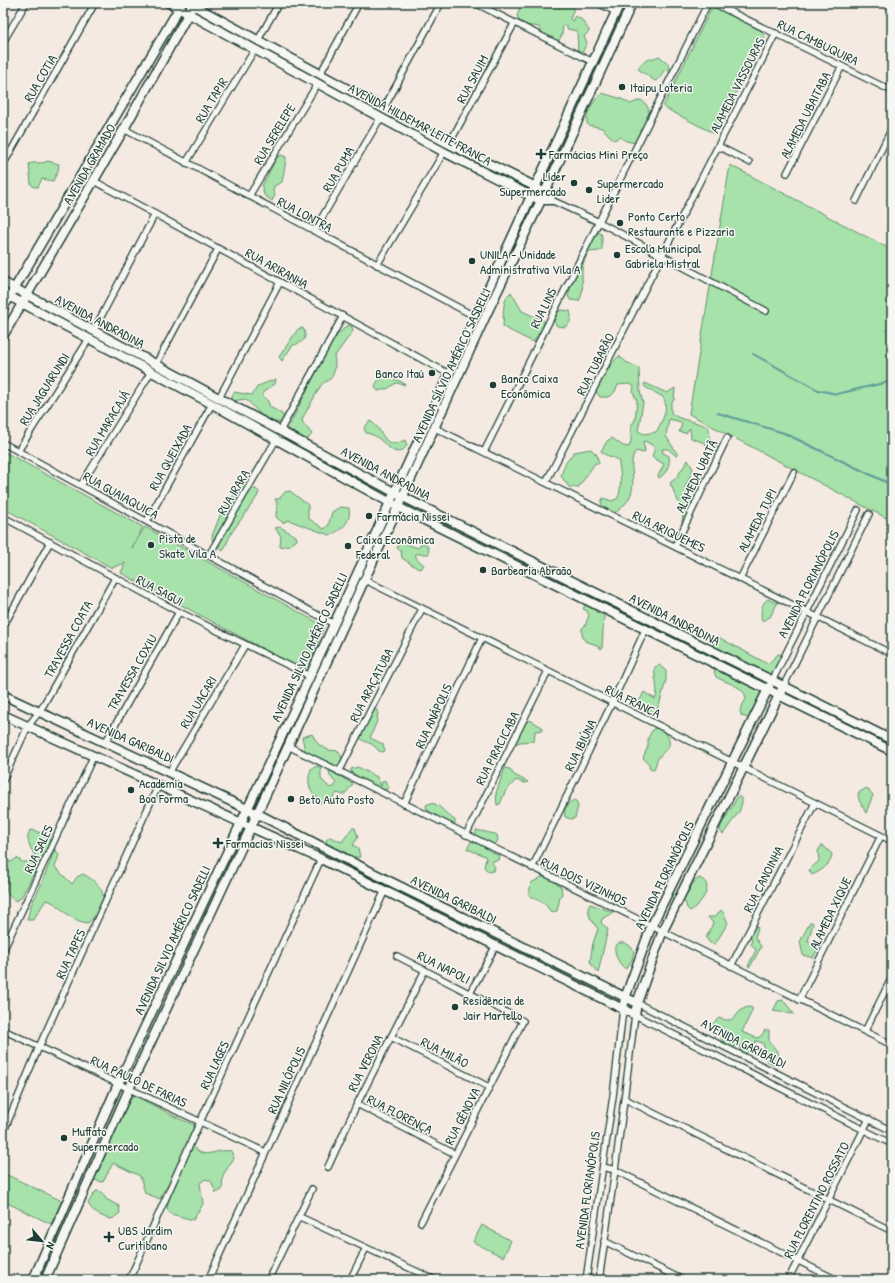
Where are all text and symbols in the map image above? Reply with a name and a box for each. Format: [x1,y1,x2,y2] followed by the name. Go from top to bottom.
[774,15,862,70] street label: RUA CAMBUQUIRA
[705,34,769,136] street label: ALAMEDA VASSOURAS
[19,50,61,105] street label: RUA COTIA
[452,51,492,106] street label: RUA SAUIM
[775,68,835,161] street label: ALAMEDA UBAITABA
[190,74,232,126] street label: RUA TAPIR
[630,78,692,96] place label: Itaipu Loteria
[345,79,495,170] street label: AVENIDA HILDEMAR LEITE FRANCA
[617,82,627,92] marker: Itaipu Loteria
[249,100,299,168] street label: RUA SERELEPE
[58,120,120,208] street label: AVENIDA GRAMADO
[318,142,359,195] street label: RUA PUMA
[548,145,648,163] place label: Farmácias Mini Preço
[536,149,546,159] marker: Farmácias Mini Preço
[500,167,566,200] place label: Líder Supermercado
[597,174,663,207] place label: Supermercado Lider
[569,178,579,188] marker: Líder Supermercado
[584,185,594,195] marker: Supermercado Lider
[274,192,336,236] street label: RUA LONTRA
[628,207,734,240] place label: Ponto Certo Restaurante e Pizzaria
[615,218,625,228] marker: Ponto Certo Restaurante e Pizzaria
[625,239,702,272] place label: Escola Municipal Gabriela Mistral
[242,243,312,293] street label: RUA ARIRANHA
[480,245,581,278] place label: UNILA - Unidade Administrativa Vila A
[612,250,622,260] marker: Escola Municipal Gabriela Mistral
[467,256,477,266] marker: UNILA - Unidade Administrativa Vila A
[407,285,495,445] street label: AVENIDA SÍLVIO AMÉRICO SASDELLI
[525,285,561,331] street label: RUA LINS
[52,290,149,353] street label: AVENIDA ANDRADINA
[572,330,618,398] street label: RUA TUBARÃO
[15,349,73,429] street label: RUA JAGUARUNDI
[375,364,424,382] place label: Banco Itaú
[427,368,437,378] marker: Banco Itaú
[501,369,558,402] place label: Banco Caixa Econômica
[488,380,498,390] marker: Banco Caixa Econômica
[80,386,134,459] street label: RUA MARACAJÁ
[144,420,196,494] street label: RUA QUEIXADA
[671,436,722,515] street label: ALAMEDA UBATÃ
[338,442,435,505] street label: AVENIDA ANDRADINA
[212,465,254,518] street label: RUA IRARA
[80,467,163,523] street label: RUA GUAIAQUICA
[733,485,781,555] street label: ALAMEDA TUPI
[630,506,708,556] street label: RUA ARIQUEMES
[376,507,450,525] place label: Farmácia Nissei
[364,511,374,521] marker: Farmácia Nissei
[773,527,843,641] street label: AVENIDA FLORIANÓPOLIS
[159,529,217,562] place label: Pista de Skate Vila A
[355,530,434,563] place label: Caixa Econômica Federal
[146,540,156,550] marker: Pista de Skate Vila A
[343,541,353,551] marker: Caixa Econômica Federal
[491,561,571,579] place label: Barbearia Abraão
[478,565,488,575] marker: Barbearia Abraão
[133,570,187,610] street label: RUA SAGUI
[267,570,351,724] street label: AVENIDA SILVIO AMÉRICO SADELLI
[627,588,724,650] street label: AVENIDA ANDRADINA
[39,597,97,681] street label: TRAVESSA COATA
[103,631,161,713] street label: TRAVESSA COXIU
[345,644,398,725] street label: RUA ARAÇATUBA
[175,672,221,732] street label: RUA UACARI
[602,680,664,723] street label: RUA FRANCA
[410,681,456,751] street label: RUA ANÁPOLIS
[471,707,524,788] street label: RUA PIRACICABA
[85,713,177,767] street label: AVENIDA GARIBALDI
[560,716,601,774] street label: RUA IBIÚNA
[139,774,188,807] place label: Academia Boa Forma
[126,785,136,795] marker: Academia Boa Forma
[299,790,374,808] place label: Beto Auto Posto
[286,794,296,804] marker: Beto Auto Posto
[630,818,698,932] street label: AVENIDA FLORIANÓPOLIS
[19,822,57,876] street label: RUA SALES
[225,834,304,852] place label: Farmacias Nissei
[213,838,223,848] marker: Farmacias Nissei
[739,842,788,915] street label: RUA CANOINHA
[538,852,630,910] street label: RUA DOIS VIZINHOS
[130,863,214,1017] street label: AVENIDA SILVIO AMÉRICO SADELLI
[408,870,500,928] street label: AVENIDA GARIBALDI
[805,873,855,952] street label: ALAMEDA XIQUE
[51,926,89,982] street label: RUA TAPES
[415,946,473,988] street label: RUA NAPOLI
[463,991,524,1024] place label: Residência de Jair Martello
[450,1002,460,1012] marker: Residência de Jair Martello
[698,1014,790,1072] street label: AVENIDA GARIBALDI
[343,1031,387,1095] street label: RUA VERONA
[418,1032,472,1072] street label: RUA MILÃO
[195,1038,233,1092] street label: RUA LAGES
[263,1044,309,1116] street label: RUA NILÓPOLIS
[88,1051,190,1111] street label: RUA PAULO DE FARIAS
[440,1084,484,1148] street label: RUA GÊNOVA
[364,1090,436,1139] street label: RUA FLORENÇA
[72,1122,138,1155] place label: Muffato Supermercado
[570,1130,604,1250] street label: AVENIDA FLORIANÓPOLIS
[59,1133,69,1143] marker: Muffato Supermercado
[779,1138,853,1262] street label: RUA FLORENTINO ROSSATO
[22,1221,62,1261] north arrow
[118,1221,173,1254] place label: UBS Jardim Curitibano
[103,1231,115,1243] marker: UBS Jardim Curitibano
[43,1240,58,1252] text: N

